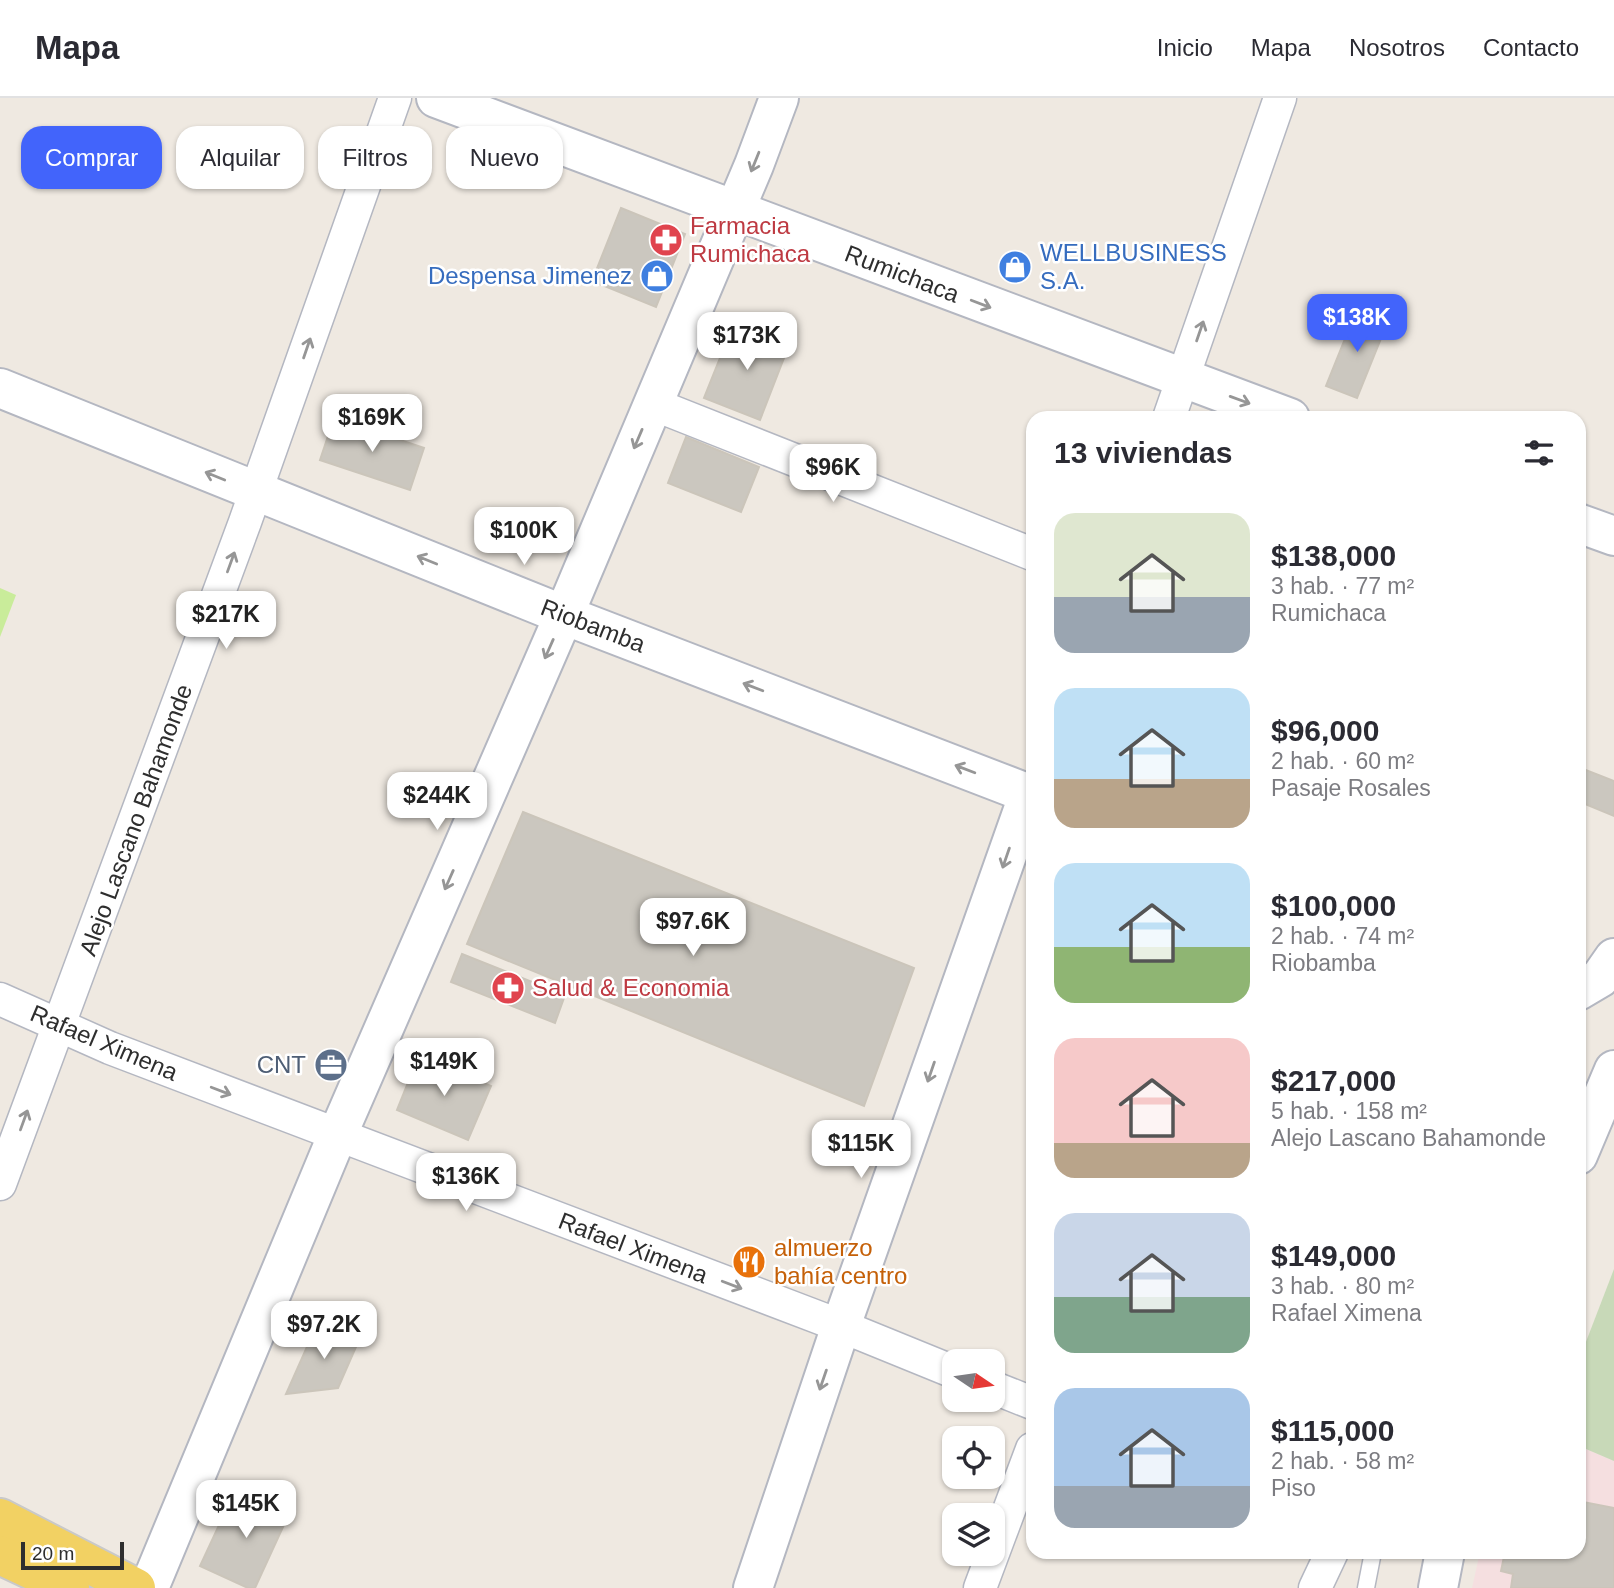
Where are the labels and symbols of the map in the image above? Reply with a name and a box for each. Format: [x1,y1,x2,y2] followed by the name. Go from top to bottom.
[747,150,760,172] one-way arrow
[690,212,811,267] place label: Farmacia Rumichaca
[647,221,685,259] pharmacy icon: Farmacia Rumichaca
[841,239,964,308] street label: Rumichaca
[1040,239,1227,294] place label: WELLBUSINESS S.A.
[996,248,1034,286] shop icon: WELLBUSINESS S.A.
[638,257,676,295] shop icon: Despensa Jimenez
[428,262,632,289] place label: Despensa Jimenez
[1308,294,1406,354] pin: $138K
[970,299,992,311] one-way arrow
[698,313,796,372] pin: $173K
[1195,320,1207,342] one-way arrow
[302,337,314,359] one-way arrow
[323,394,421,454] pin: $169K
[1229,395,1251,408] one-way arrow
[631,428,644,449] one-way arrow
[792,444,874,504] pin: $96K
[205,468,226,481] one-way arrow
[475,508,573,567] pin: $100K
[225,552,238,574] one-way arrow
[416,552,438,565] one-way arrow
[177,592,275,651] pin: $217K
[537,593,650,658] street label: Riobamba
[542,637,555,659] one-way arrow
[74,680,197,959] street label: Alejo Lascano Bahamonde
[742,680,764,693] one-way arrow
[954,762,976,774] one-way arrow
[388,772,486,832] pin: $244K
[999,846,1011,868] one-way arrow
[442,868,455,890] one-way arrow
[636,898,750,958] pin: $97.6K
[489,969,527,1007] pharmacy icon: Salud & Economia
[532,974,730,1001] place label: Salud & Economia
[26,999,183,1086] street label: Rafael Ximena
[395,1038,493,1098] pin: $149K
[312,1046,350,1084] office icon: CNT
[257,1051,306,1078] place label: CNT
[923,1061,936,1083] one-way arrow
[210,1086,232,1099] one-way arrow
[18,1109,31,1131] one-way arrow
[812,1121,910,1180] pin: $115K
[417,1154,515,1213] pin: $136K
[555,1207,712,1289] street label: Rafael Ximena
[774,1234,907,1289] place label: almuerzo bahía centro
[730,1243,768,1281] restaurant icon: almuerzo bahía centro
[720,1280,742,1292] one-way arrow
[267,1302,381,1361] pin: $97.2K
[942,1349,1004,1412] north arrow
[816,1368,828,1390] one-way arrow
[197,1480,295,1540] pin: $145K
[21,1539,124,1571] scale bar

